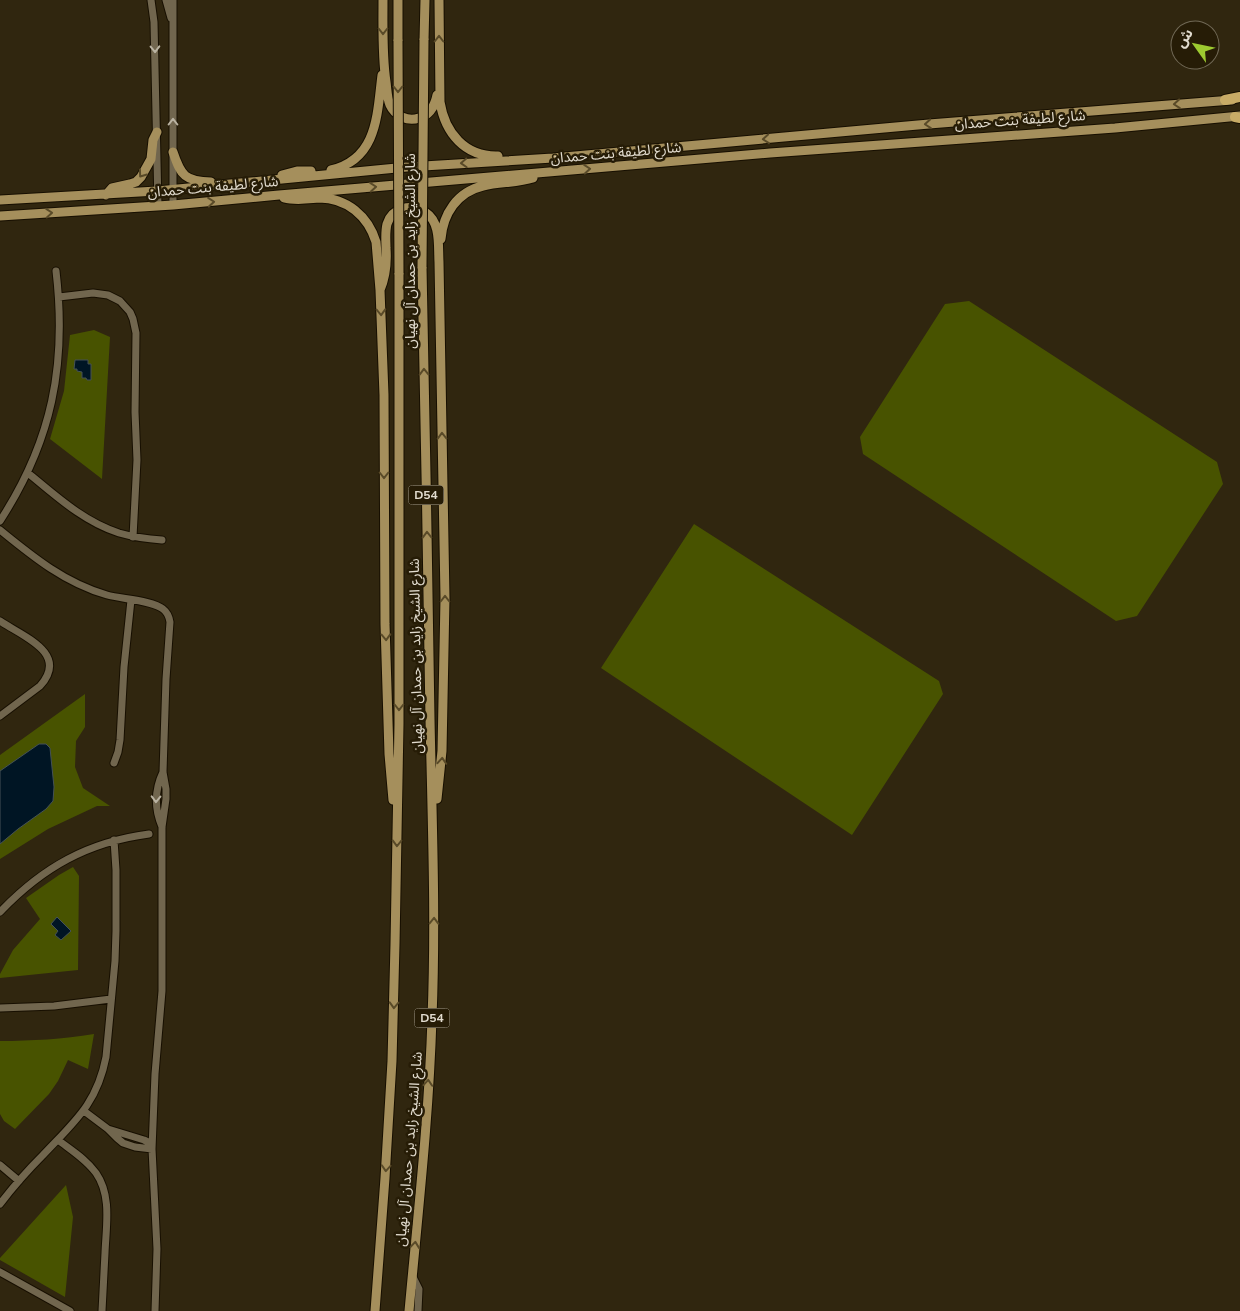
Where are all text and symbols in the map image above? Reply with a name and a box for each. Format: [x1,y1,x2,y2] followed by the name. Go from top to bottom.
[1170,20,1220,70] north arrow
[1171,25,1198,51] text: ش
[378,28,388,36] one-way arrow
[434,35,444,42] one-way arrow
[149,45,160,53] one-way arrow
[393,86,403,94] one-way arrow
[1173,99,1181,110] one-way arrow
[954,106,1086,135] street label: شارع لطيفة بنت حمدان
[168,117,178,125] one-way arrow
[923,119,931,130] one-way arrow
[761,133,769,144] one-way arrow
[550,138,682,169] street label: شارع لطيفة بنت حمدان
[401,153,421,349] street label: شارع الشيخ زايد بن حمدان آل نهيان
[460,158,468,169] one-way arrow
[583,164,591,175] one-way arrow
[140,168,148,177] one-way arrow
[147,172,279,203] street label: شارع لطيفة بنت حمدان
[369,182,377,193] one-way arrow
[207,197,215,208] one-way arrow
[45,208,53,219] one-way arrow
[376,308,386,316] one-way arrow
[419,368,429,376] one-way arrow
[437,432,447,440] one-way arrow
[379,471,389,479] one-way arrow
[408,486,444,504] road number: D54
[422,531,432,538] one-way arrow
[405,558,428,754] street label: شارع الشيخ زايد بن حمدان آل نهيان
[440,595,450,602] one-way arrow
[381,634,391,641] one-way arrow
[394,704,404,711] one-way arrow
[436,757,447,765] one-way arrow
[151,796,162,804] one-way arrow
[392,840,402,847] one-way arrow
[429,917,439,924] one-way arrow
[389,1002,399,1010] one-way arrow
[414,1008,450,1028] road number: D54
[391,1051,428,1247] street label: شارع الشيخ زايد بن حمدان آل نهيان
[423,1079,434,1087] one-way arrow
[380,1164,391,1172] one-way arrow
[409,1241,420,1249] one-way arrow

